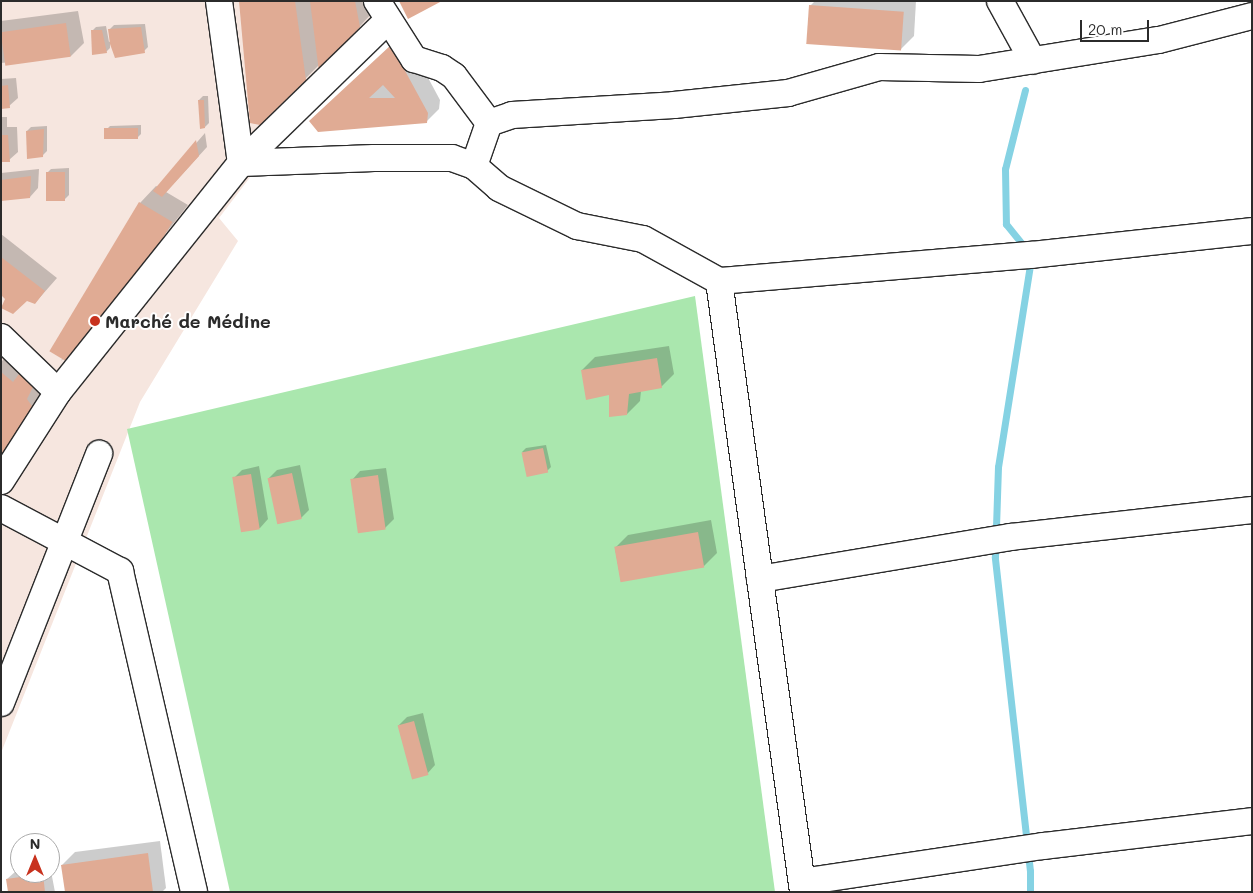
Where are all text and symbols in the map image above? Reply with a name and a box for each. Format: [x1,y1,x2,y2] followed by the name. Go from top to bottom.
[1083,10,1152,42] scale bar
[1088,19,1122,39] text: 20 m
[105,310,271,332] place label: Marché de Médine
[89,315,101,327] marker: Marché de Médine
[10,833,60,883] north arrow
[30,834,40,853] text: N

